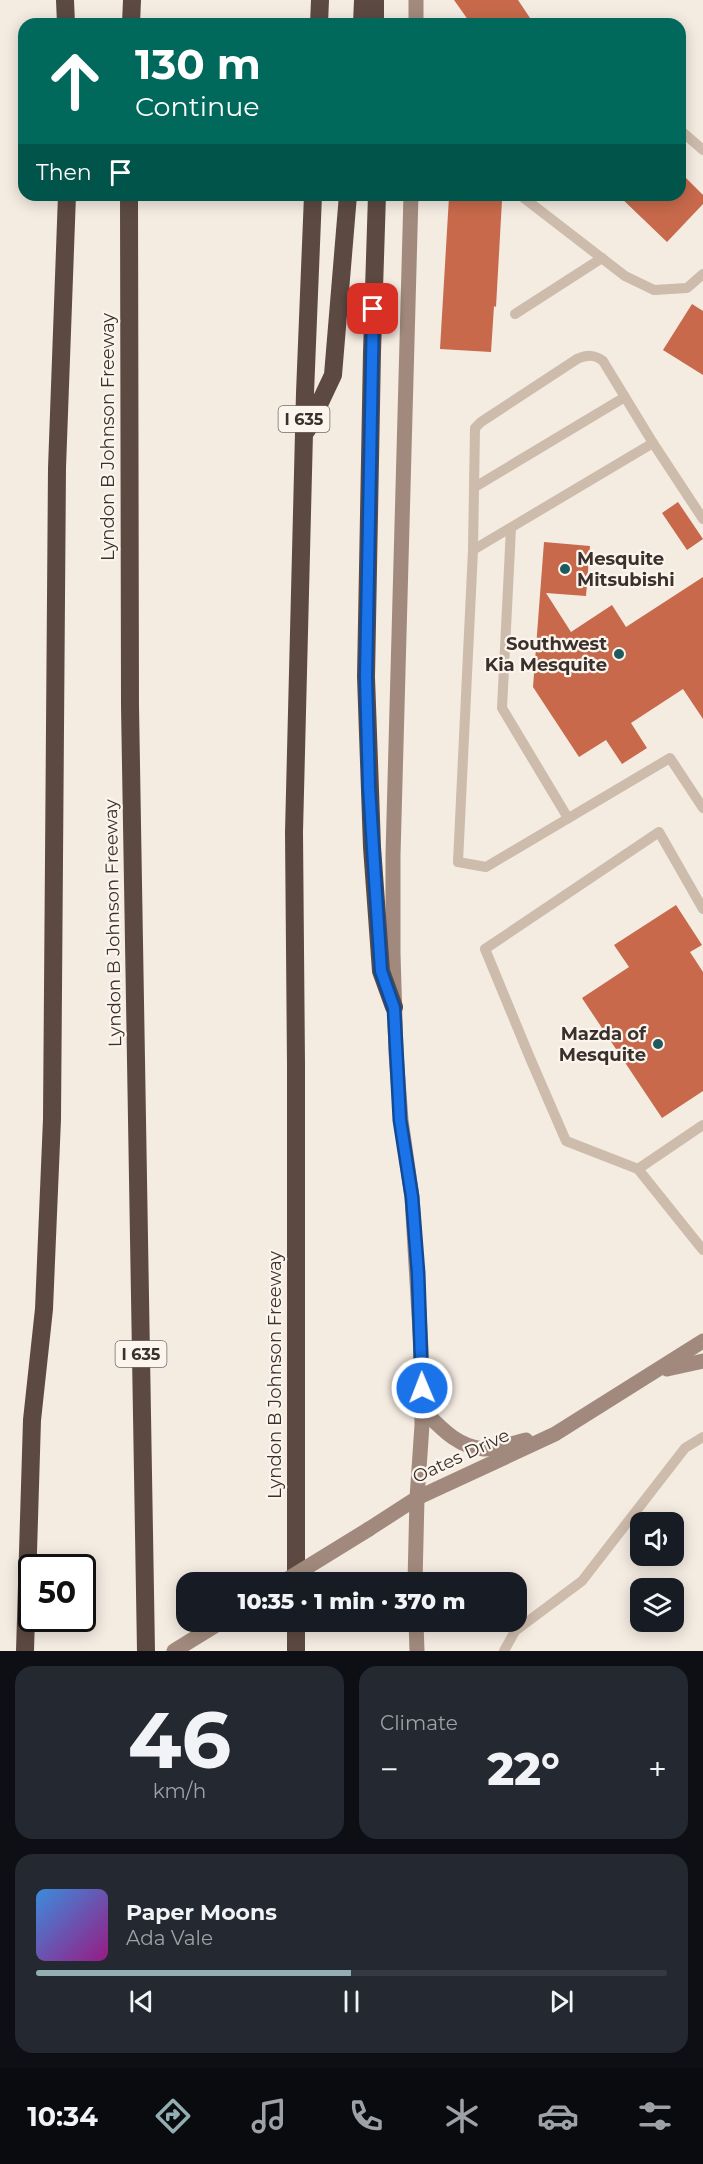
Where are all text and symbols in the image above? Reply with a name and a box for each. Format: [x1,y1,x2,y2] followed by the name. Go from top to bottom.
[135,38,261,90] text: 130 m
[36,42,114,120] icon: ahead
[135,90,260,123] text: Continue
[104,156,137,189] icon: arrive
[36,159,92,186] text: Then
[347,283,398,334] pin
[356,292,389,325] icon: arrive
[97,313,119,561] street label: Lyndon B Johnson Freeway
[278,406,330,432] road number: I 635
[577,548,675,591] place label: Mesquite Mitsubishi
[558,562,572,576] marker: Mesquite Mitsubishi
[485,633,607,676] place label: Southwest Kia Mesquite
[612,647,626,661] marker: Southwest Kia Mesquite
[100,799,126,1047] street label: Lyndon B Johnson Freeway
[559,1023,647,1066] place label: Mazda of Mesquite
[651,1037,665,1051] marker: Mazda of Mesquite
[264,1251,286,1499] street label: Lyndon B Johnson Freeway
[116,1341,166,1367] road number: I 635
[390,1356,454,1420] position arrow
[409,1424,513,1488] street label: Oates Drive
[630,1512,684,1632] map controls
[630,1512,684,1566] button: sound
[18,1554,96,1632] speed limit sign: 50
[630,1578,684,1632] button: layers
[238,1588,465,1615] text: 10:35 · 1 min · 370 m
[128,1692,231,1788] text: 46
[380,1711,458,1735] text: Climate
[487,1741,560,1796] text: 22°
[380,1749,399,1789] text: −
[648,1749,667,1789] text: +
[153,1779,206,1803] text: km/h
[126,1899,277,1926] text: Paper Moons
[126,1926,213,1950] text: Ada Vale
[125,1985,158,2018] icon: previous
[335,1985,368,2018] icon: pause
[545,1985,578,2018] icon: next
[152,2095,194,2137] icon: directions
[248,2095,290,2137] icon: music
[345,2095,387,2137] icon: phone
[441,2095,483,2137] icon: climate
[537,2095,579,2137] icon: car
[634,2095,676,2137] icon: filters
[27,2100,98,2133] text: 10:34

